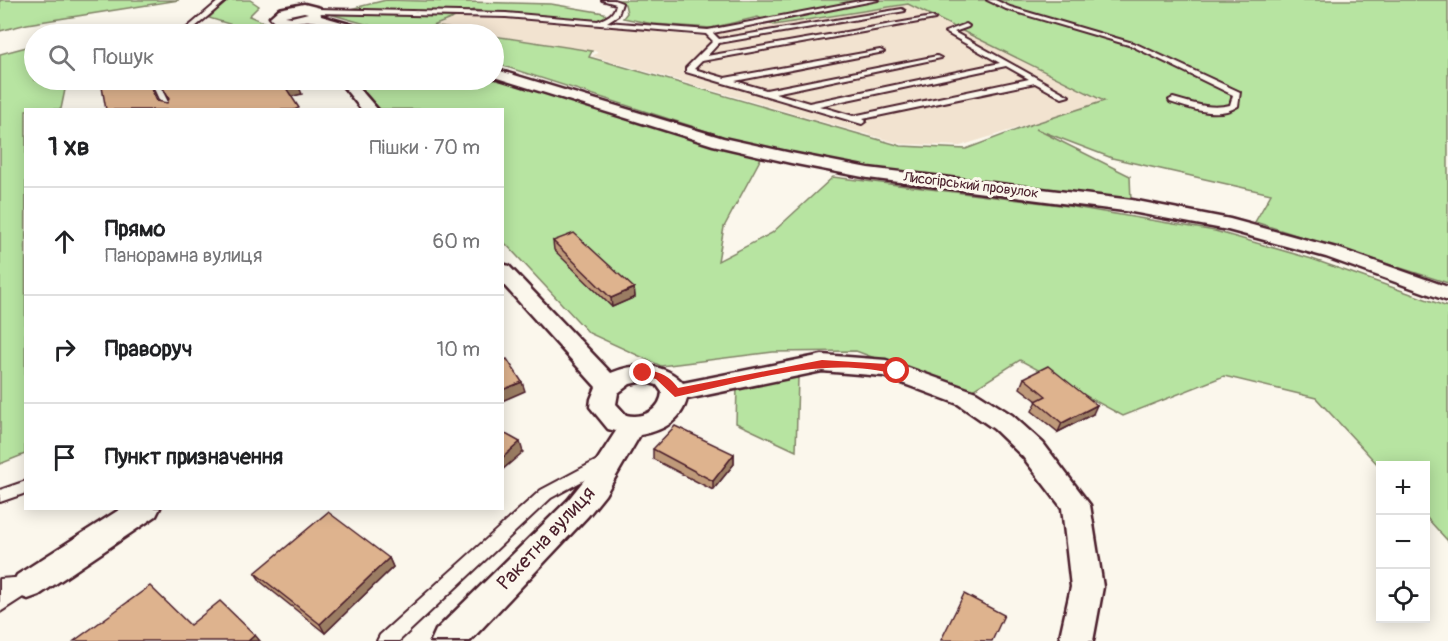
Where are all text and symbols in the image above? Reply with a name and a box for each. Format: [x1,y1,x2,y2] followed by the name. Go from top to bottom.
[24,24,504,90] search box
[45,41,78,74] icon: search
[93,43,154,71] text: Пошук
[48,131,90,163] text: 1 хв
[370,135,480,160] text: Пішки · 70 m
[901,168,1040,202] street label: Лисогірський провулок
[105,215,165,243] text: Прямо
[48,225,81,258] icon: ahead
[433,229,480,254] text: 60 m
[105,243,262,268] text: Панорамна вулиця
[48,333,81,366] icon: right
[105,335,192,363] text: Праворуч
[436,337,480,362] text: 10 m
[883,357,909,383] route start
[629,359,655,385] route end
[48,441,81,474] icon: arrive
[105,443,283,471] text: Пункт призначення
[1376,461,1430,623] map controls
[1376,461,1430,515] button: +
[492,481,600,595] street label: Ракетна вулиця
[1376,515,1430,569] button: −
[1376,569,1430,623] button: locate

